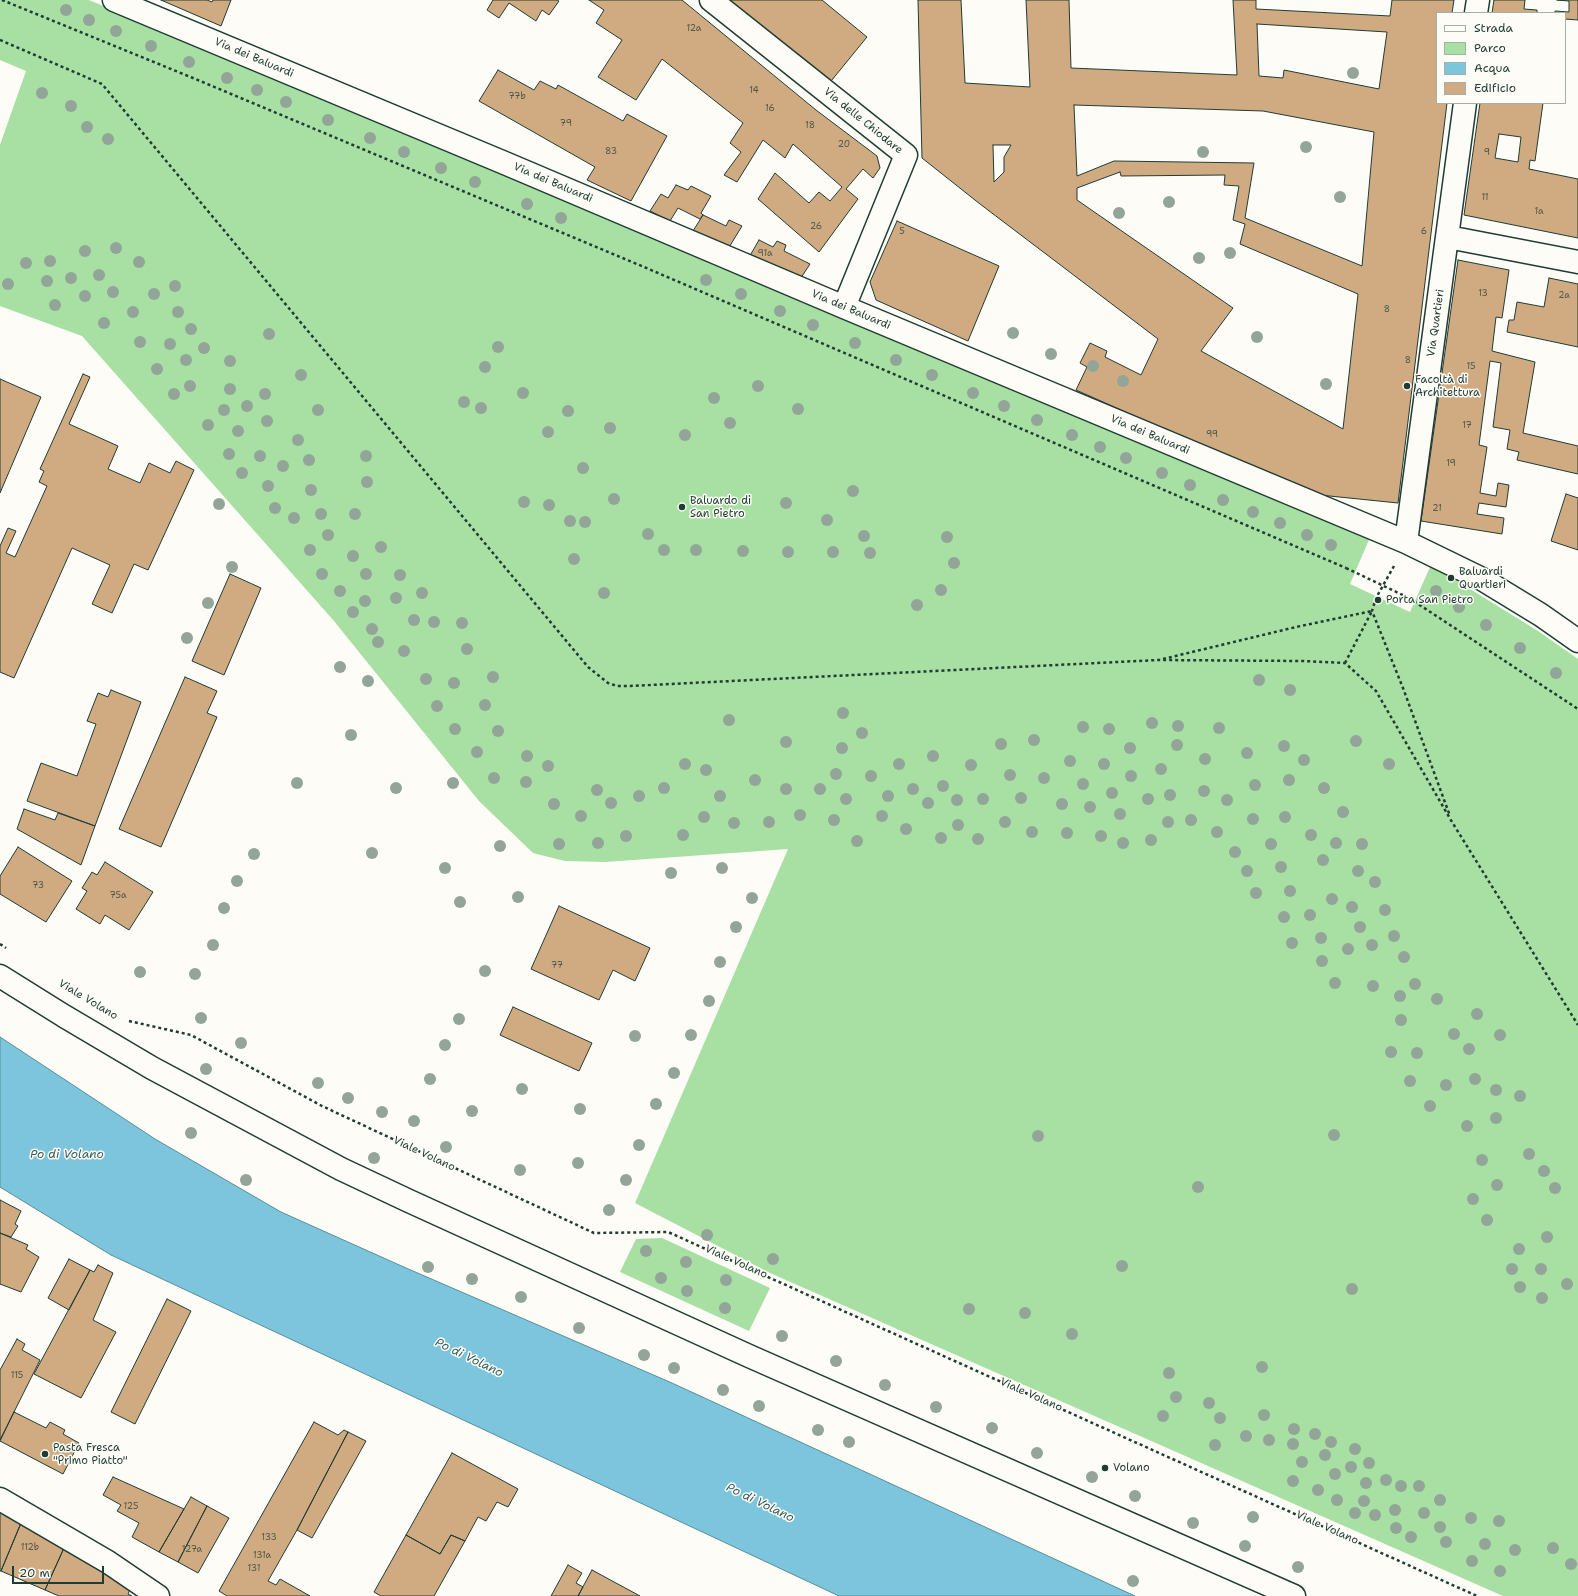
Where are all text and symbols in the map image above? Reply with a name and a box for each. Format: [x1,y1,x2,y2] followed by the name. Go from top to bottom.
[1436,12,1566,104] legend
[1474,20,1513,36] text: Strada
[687,24,701,34] house number: 12a
[212,35,296,81] street label: Via dei Baluardi
[1474,40,1506,56] text: Parco
[1474,60,1510,76] text: Acqua
[1474,80,1516,96] text: Edificio
[821,85,905,157] street label: Via delle Chiodare
[749,86,759,96] house number: 14
[508,92,526,102] house number: 77b
[765,104,775,114] house number: 16
[560,119,572,129] house number: 79
[805,121,815,131] house number: 18
[838,140,850,150] house number: 20
[605,147,617,157] house number: 83
[1484,148,1490,158] house number: 9
[511,160,595,206] street label: Via dei Baluardi
[1481,193,1489,203] house number: 11
[1534,207,1544,217] house number: 1a
[810,222,822,232] house number: 26
[899,227,905,237] house number: 5
[1421,227,1427,237] house number: 6
[757,249,773,259] house number: 91a
[809,287,893,333] street label: Via dei Baluardi
[1425,288,1447,358] street label: Via Quartieri
[1478,289,1488,299] house number: 13
[1558,291,1570,301] house number: 2a
[1384,305,1390,315] house number: 8
[1405,356,1411,366] house number: 8
[1466,362,1476,372] house number: 15
[1415,373,1480,399] place label: Facoltà di Architettura
[1402,381,1412,391] marker: Facoltà di Architettura
[1108,412,1192,458] street label: Via dei Baluardi
[1462,421,1472,431] house number: 17
[1206,430,1218,440] house number: 99
[1446,459,1456,469] house number: 19
[690,494,751,520] place label: Baluardo di San Pietro
[677,502,687,512] marker: Baluardo di San Pietro
[1432,504,1442,514] house number: 21
[1459,565,1506,591] place label: Baluardi Quartieri
[1446,573,1456,583] marker: Baluardi Quartieri
[1386,593,1473,607] place label: Porta San Pietro
[1373,595,1383,605] marker: Porta San Pietro
[32,881,44,891] house number: 73
[109,891,127,901] house number: 75a
[551,961,563,971] house number: 77
[56,977,120,1023] street label: Viale Volano
[391,1134,457,1174] street label: Viale Volano
[30,1148,104,1162] water label: Po di Volano
[703,1242,769,1282] street label: Viale Volano
[433,1335,505,1381] water label: Po di Volano
[11,1371,23,1381] house number: 115
[998,1375,1064,1415] street label: Viale Volano
[53,1441,128,1467] place label: Pasta Fresca "Primo Piatto"
[40,1449,50,1459] marker: Pasta Fresca "Primo Piatto"
[1113,1461,1150,1475] place label: Volano
[1100,1463,1110,1473] marker: Volano
[724,1480,796,1526] water label: Po di Volano
[124,1502,138,1512] house number: 125
[1294,1508,1360,1548] street label: Viale Volano
[261,1533,277,1543] house number: 133
[21,1543,39,1553] house number: 112b
[182,1545,202,1555] house number: 127a
[253,1551,271,1561] house number: 131a
[14,1558,106,1584] scale bar
[248,1564,260,1574] house number: 131
[19,1565,50,1581] text: 20 m

